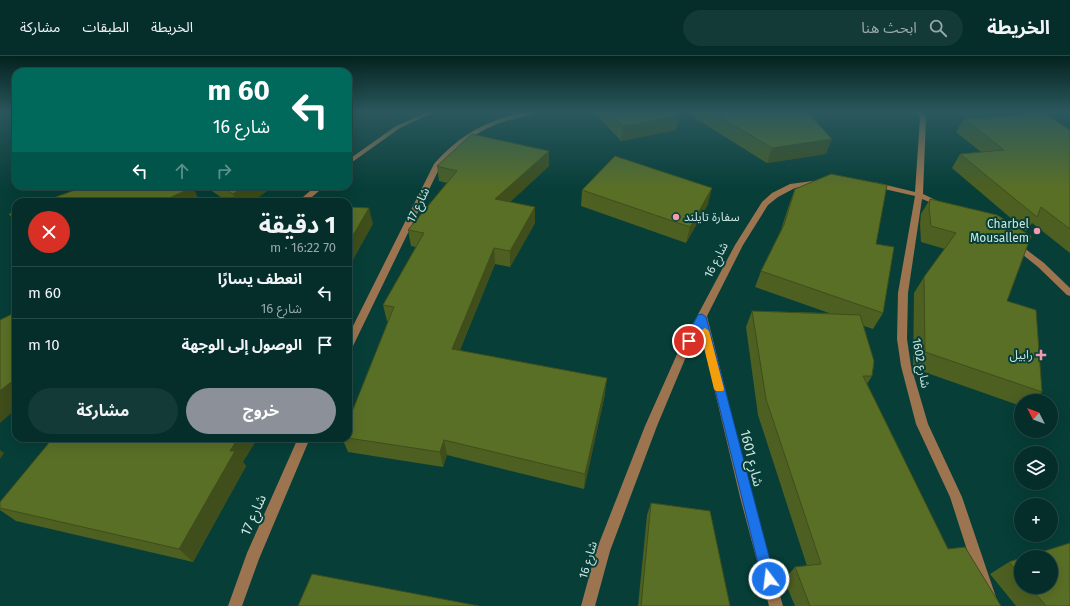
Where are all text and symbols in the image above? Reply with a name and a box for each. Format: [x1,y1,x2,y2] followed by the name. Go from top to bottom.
[683,10,963,46] search box
[987,16,1050,39] text: الخريطة
[927,17,949,39] icon: search
[20,19,60,36] text: مشاركة
[82,19,129,36] text: الطبقات
[151,19,193,36] text: الخريطة
[861,19,917,37] text: ابحث هنا
[208,74,270,107] text: 60 m
[284,84,336,136] icon: left
[213,116,270,138] text: شارع 16
[129,160,151,182] icon: left
[171,160,193,182] icon: ahead
[213,160,235,182] icon: right
[404,185,434,226] street label: شارع 17
[684,210,740,224] place label: سفارة تايلند
[28,211,70,253] button: close
[259,211,336,239] text: 1 دقيقة
[671,212,681,222] marker: سفارة تايلند
[970,217,1029,245] place label: Charbel Mousallem
[1032,226,1042,236] marker: Charbel Mousallem
[270,240,336,255] text: 70 m · 16:22
[701,240,733,281] street label: شارع 16
[218,270,302,288] text: انعطف يسارًا
[314,282,336,304] icon: left
[28,284,61,302] text: 60 m
[261,301,302,316] text: شارع 16
[672,324,706,358] pin
[678,330,700,352] icon: arrive
[314,334,336,356] icon: arrive
[28,336,60,354] text: 10 m
[182,336,302,354] text: الوصول إلى الوجهة
[907,337,933,390] street label: شارع 1602
[1010,348,1033,362] place label: رابيل
[1036,350,1046,360] marker: رابيل
[28,388,178,434] button: مشاركة
[186,388,336,434] button: خروج
[1014,394,1058,438] north arrow
[1014,394,1058,594] map controls
[734,428,767,489] street label: شارع 1601
[1014,446,1058,490] button: layers
[237,492,272,539] street label: شارع 17
[1014,498,1058,542] button: +
[576,540,602,581] street label: شارع 16
[1014,550,1058,594] button: −
[748,558,790,600] position arrow

